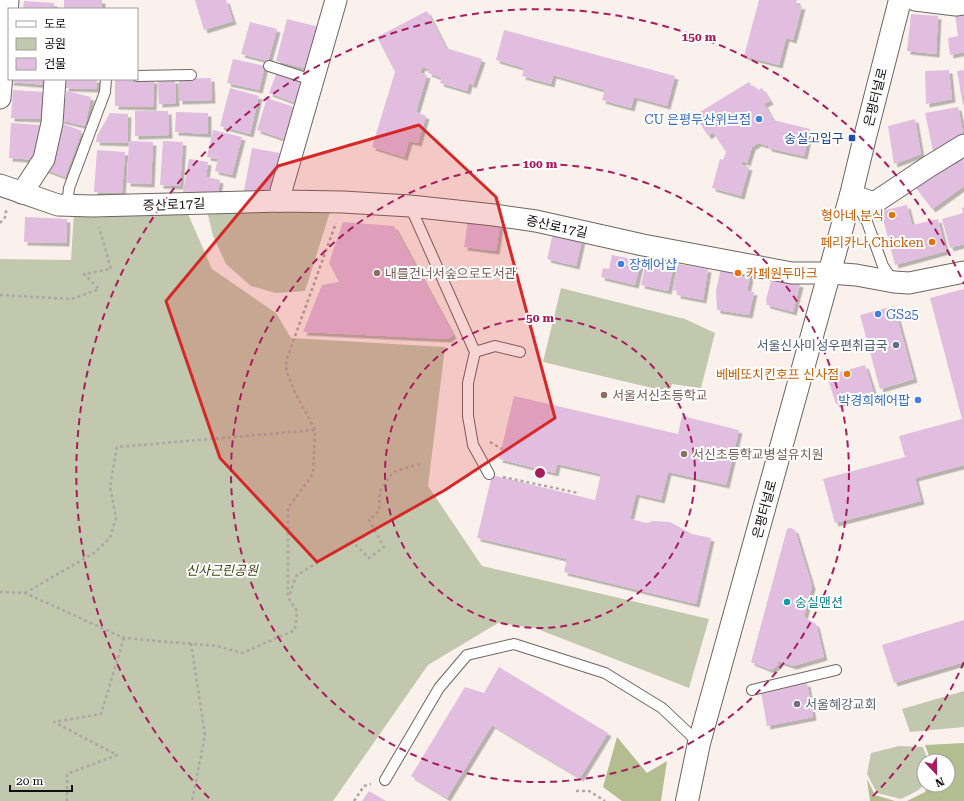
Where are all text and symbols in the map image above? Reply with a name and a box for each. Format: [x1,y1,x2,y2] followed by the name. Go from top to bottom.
[8,8,138,80] legend
[44,17,66,31] text: 도로
[682,30,717,44] text: 150 m
[44,37,66,51] text: 공원
[44,57,66,71] text: 건물
[861,66,890,128] street label: 은평터널로
[644,112,751,127] place label: CU 은평두산위브점
[754,114,764,124] marker: CU 은평두산위브점
[784,131,844,146] place label: 숭실고입구
[847,133,857,143] marker: 숭실고입구
[523,157,558,171] text: 100 m
[143,196,205,213] street label: 증산로17길
[821,208,884,223] place label: 형아네 분식
[887,210,897,220] marker: 형아네 분식
[525,213,589,240] street label: 증산로17길
[820,235,925,250] place label: 페리카나 Chicken
[927,237,937,247] marker: 페리카나 Chicken
[629,257,677,272] place label: 장헤어샵
[616,259,626,269] marker: 장헤어샵
[385,266,517,281] place label: 내를건너서숲으로도서관
[746,266,818,281] place label: 카페원두마크
[372,268,382,278] marker: 내를건너서숲으로도서관
[733,268,743,278] marker: 카페원두마크
[886,307,919,322] place label: GS25
[873,309,883,319] marker: GS25
[526,311,554,325] text: 50 m
[756,338,888,353] place label: 서울신사미성우편취급국
[891,340,901,350] marker: 서울신사미성우편취급국
[716,367,839,382] place label: 베베또치킨호프 신사점
[842,369,852,379] marker: 베베또치킨호프 신사점
[612,388,708,403] place label: 서울서신초등학교
[599,390,609,400] marker: 서울서신초등학교
[838,393,910,408] place label: 박경희헤어팝
[913,395,923,405] marker: 박경희헤어팝
[692,447,824,462] place label: 서신초등학교병설유치원
[679,449,689,459] marker: 서신초등학교병설유치원
[533,466,547,480] centre of rings
[749,478,779,540] street label: 은평터널로
[186,563,259,578] park label: 신사근린공원
[795,595,843,610] place label: 숭실맨션
[782,597,792,607] marker: 숭실맨션
[805,697,877,712] place label: 서울혜강교회
[792,699,802,709] marker: 서울혜강교회
[916,753,956,793] north arrow
[10,767,72,793] scale bar
[16,774,43,788] text: 20 m
[933,774,946,790] text: N

